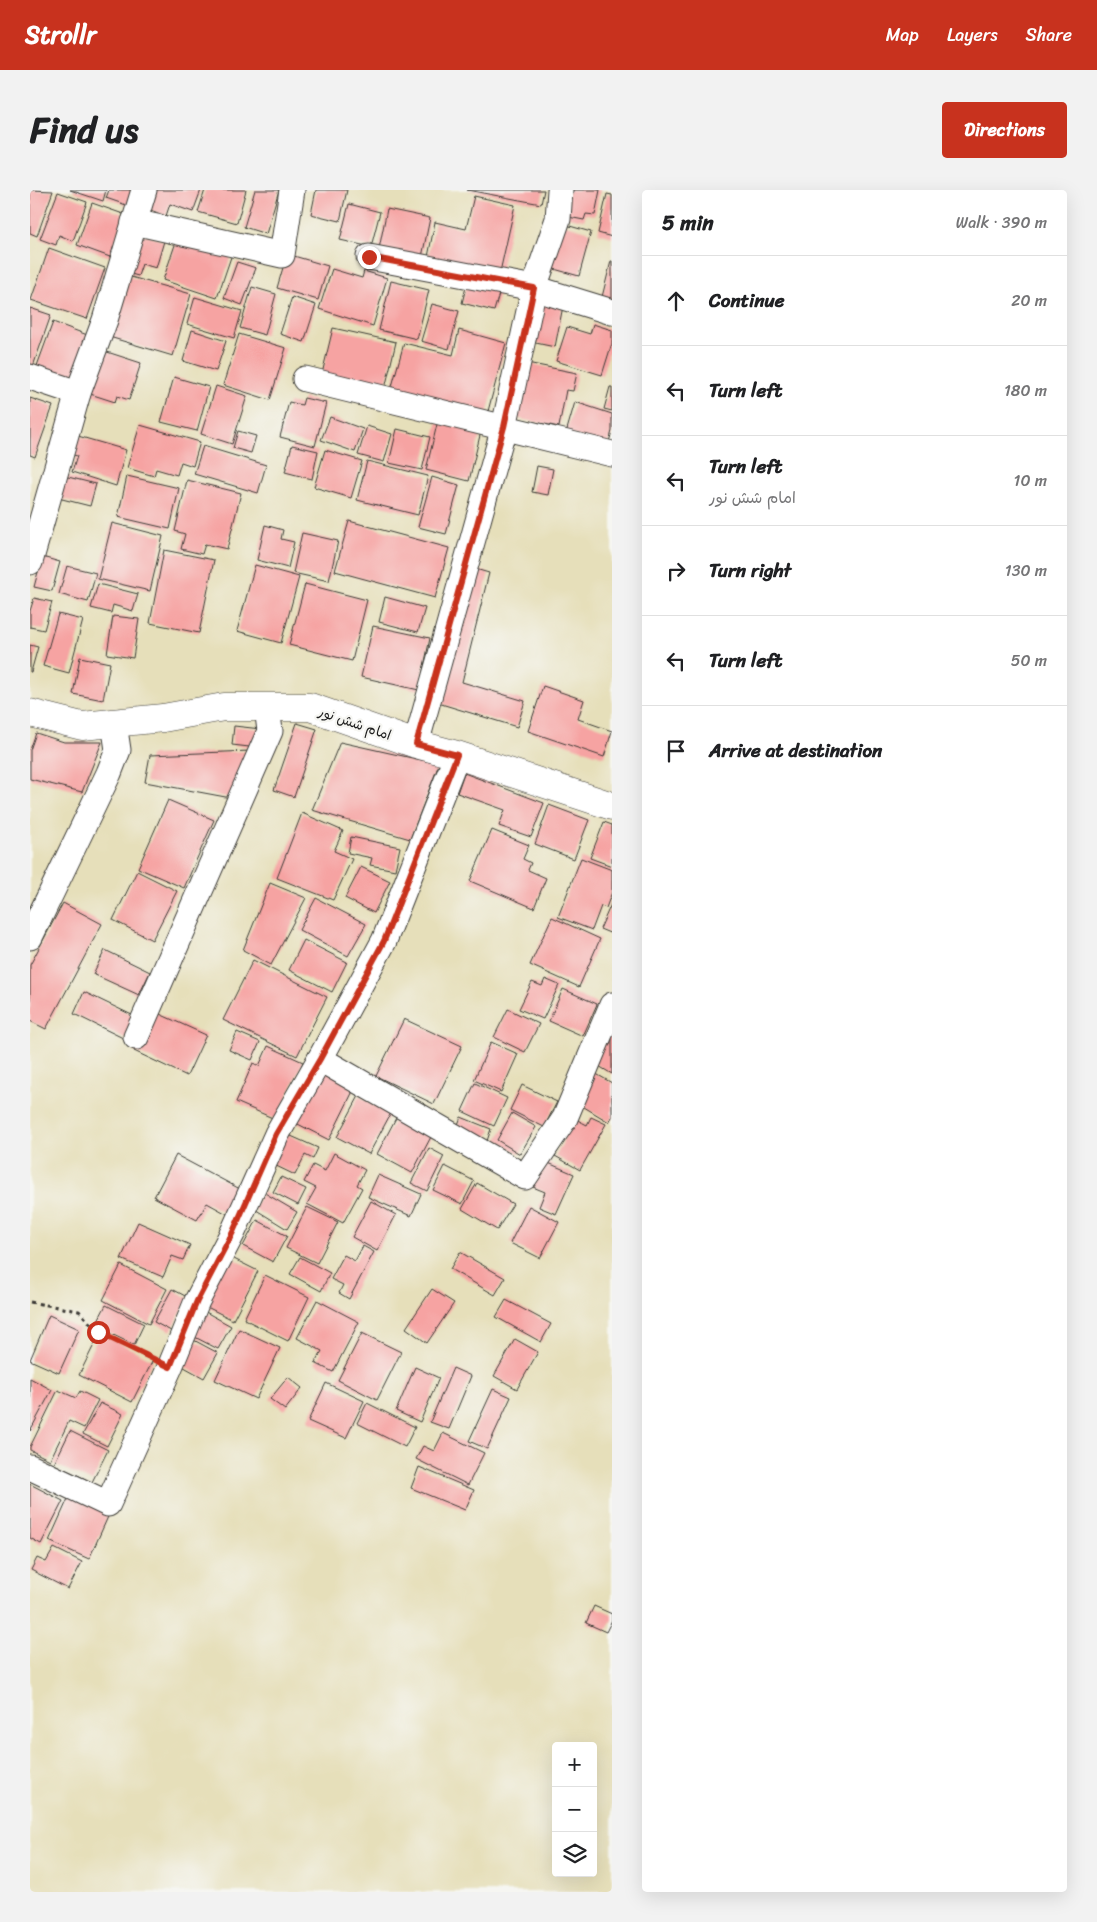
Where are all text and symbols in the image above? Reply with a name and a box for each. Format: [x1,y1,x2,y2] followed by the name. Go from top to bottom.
[25,14,96,56] text: Strollr
[886,19,919,51] text: Map
[947,19,998,51] text: Layers
[1026,19,1072,51] text: Share
[30,99,138,161] text: Find us
[942,102,1067,158] button: Directions
[662,204,714,242] text: 5 min
[956,208,1047,237] text: Walk · 390 m
[358,246,381,269] route end
[709,284,785,317] text: Continue
[1011,286,1047,315] text: 20 m
[662,287,690,315] icon: ahead
[709,374,782,407] text: Turn left
[1004,376,1047,405] text: 180 m
[662,377,690,405] icon: left
[709,450,782,483] text: Turn left
[1014,466,1047,495] text: 10 m
[662,467,690,495] icon: left
[709,483,796,512] text: امام شش نور
[709,554,791,587] text: Turn right
[1005,556,1047,585] text: 130 m
[662,557,690,585] icon: right
[709,644,782,677] text: Turn left
[1011,646,1047,675] text: 50 m
[662,647,690,675] icon: left
[314,699,395,748] street label: امام شش نور
[709,734,882,767] text: Arrive at destination
[662,737,690,765] icon: arrive
[87,1321,110,1344] route start
[552,1742,597,1877] map controls
[552,1742,597,1787] button: +
[552,1787,597,1832] button: −
[552,1832,597,1877] button: layers

